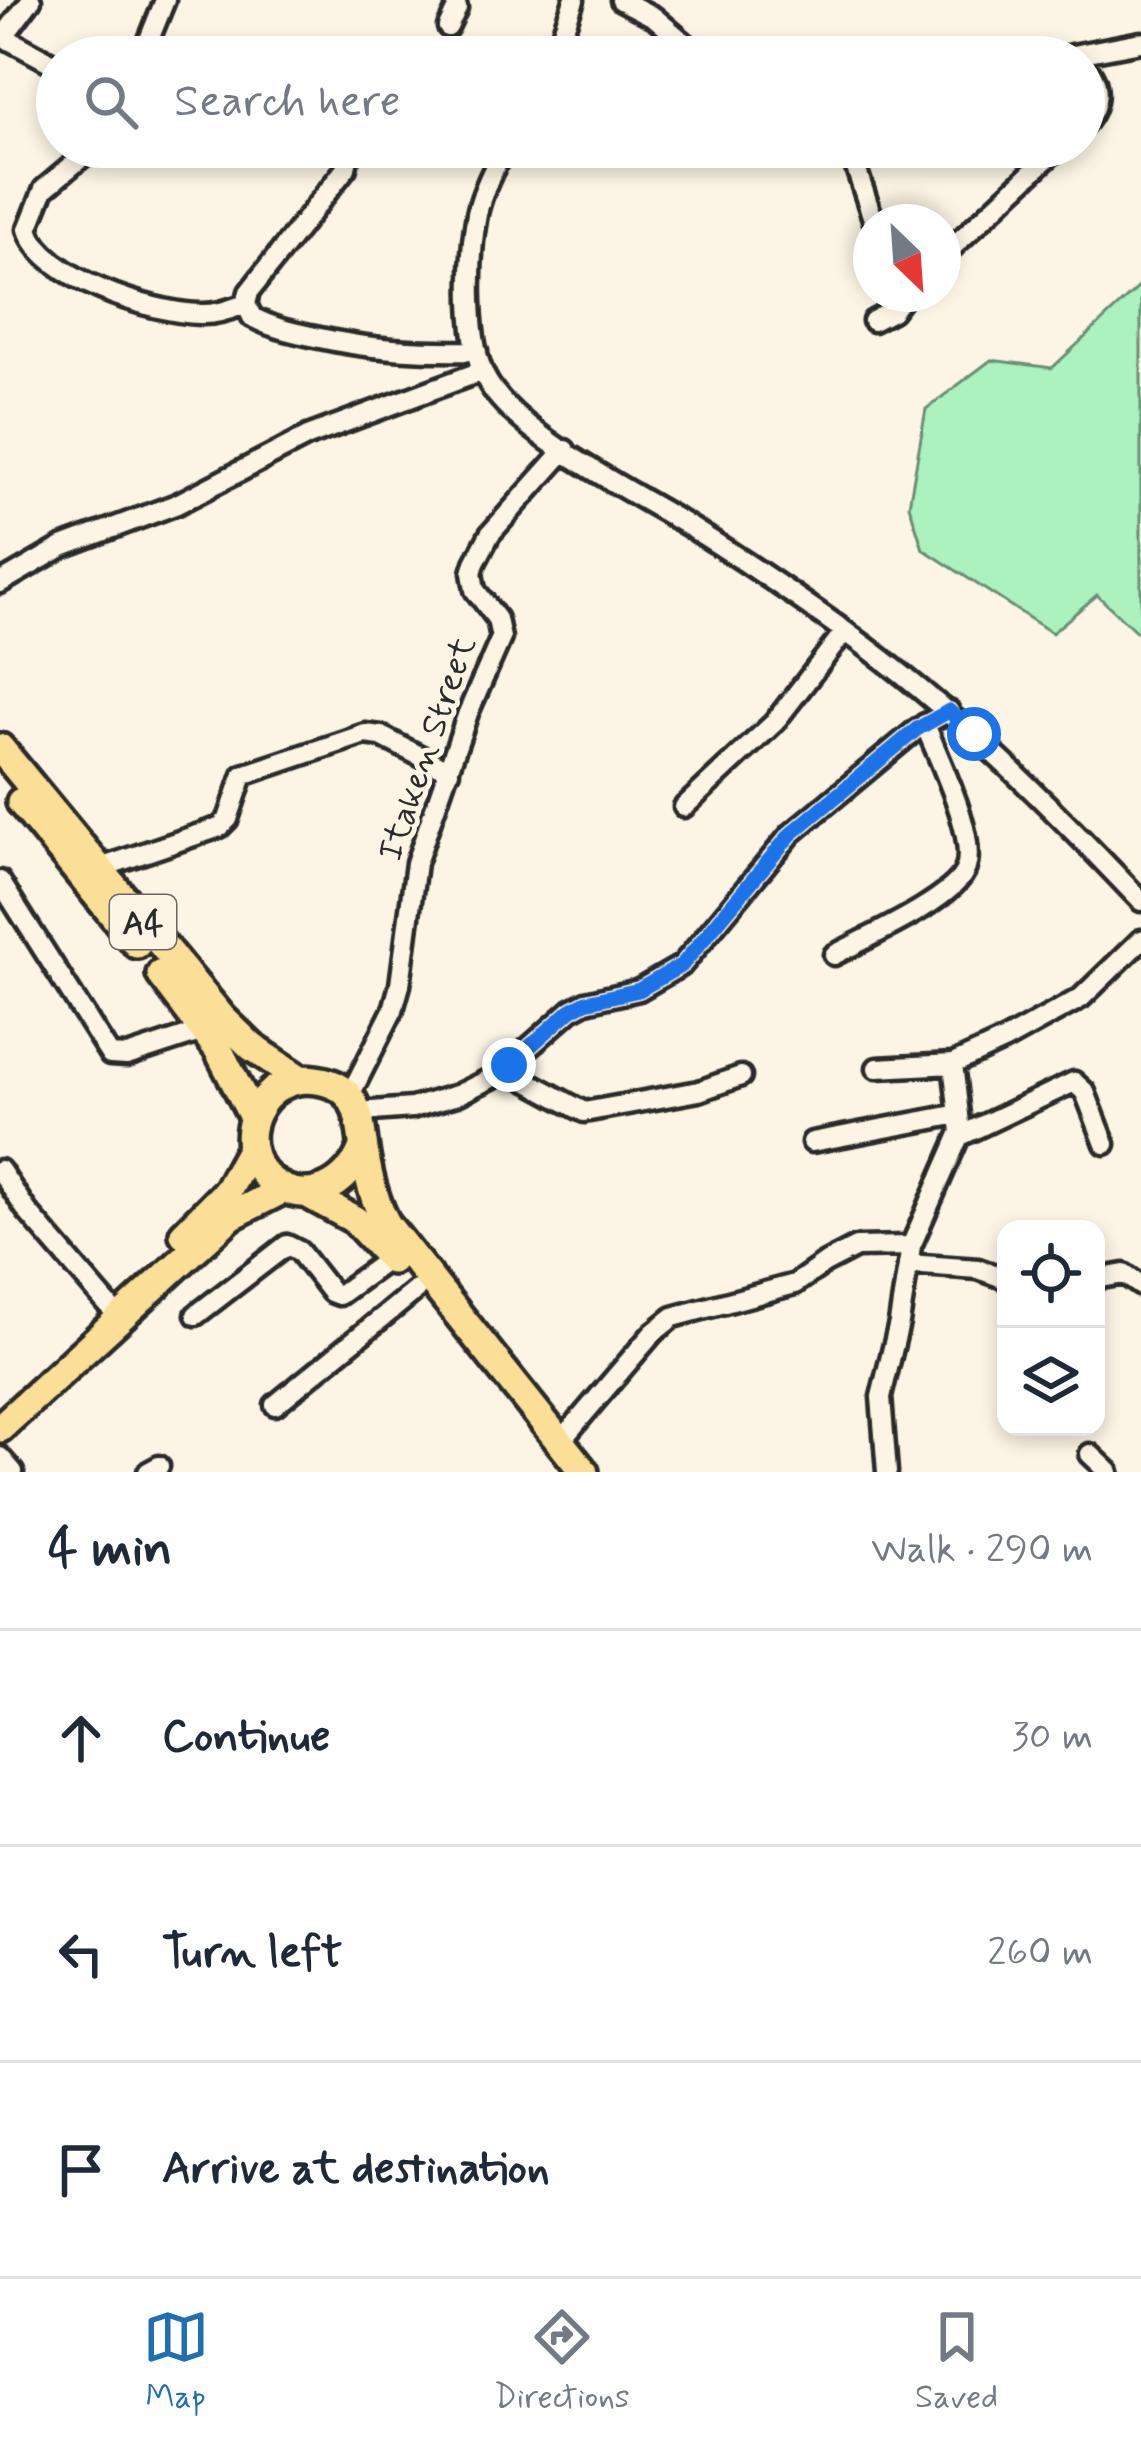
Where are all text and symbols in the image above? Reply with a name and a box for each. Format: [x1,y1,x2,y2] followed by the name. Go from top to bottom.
[36,36,1105,168] search box
[78,69,144,135] icon: search
[174,73,401,132] text: Search here
[853,204,961,312] north arrow
[368,631,489,868] street label: Itaken Street
[947,707,1001,761] route start
[110,895,176,949] road number: A4
[482,1038,536,1092] route end
[997,1220,1105,1436] map controls
[997,1220,1105,1328] button: locate
[997,1328,1105,1436] button: layers
[48,1517,172,1583] text: 4 min
[871,1525,1093,1576] text: Walk · 290 m
[48,1705,114,1771] icon: ahead
[162,1708,330,1767] text: Continue
[1011,1712,1093,1763] text: 30 m
[48,1921,114,1987] icon: left
[162,1924,342,1983] text: Turn left
[987,1928,1093,1979] text: 260 m
[48,2137,114,2203] icon: arrive
[162,2140,550,2199] text: Arrive at destination
[143,2304,209,2420] tab: Map
[494,2304,630,2420] tab: Directions
[915,2304,998,2420] tab: Saved

